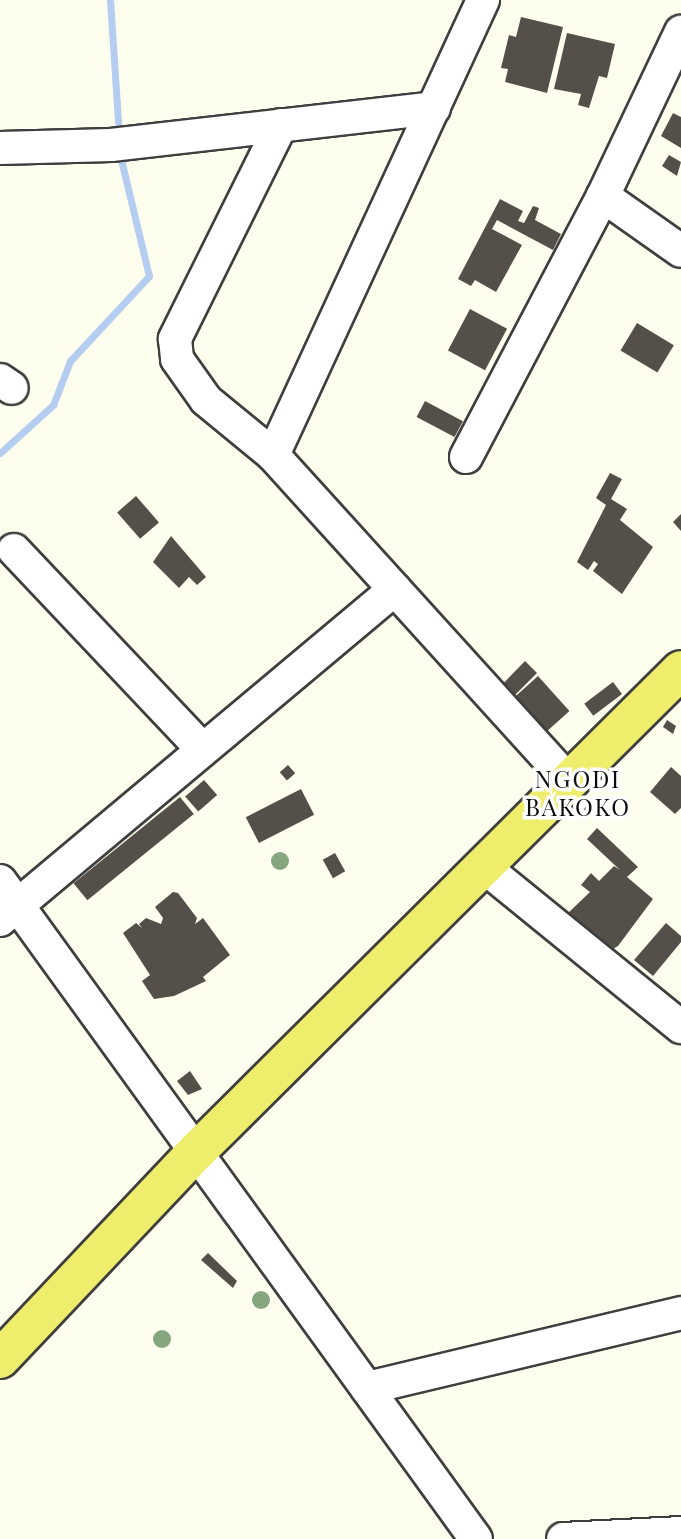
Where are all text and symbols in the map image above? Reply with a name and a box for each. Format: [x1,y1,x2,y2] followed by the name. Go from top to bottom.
[526,765,630,821] district label: NGODI BAKOKO

